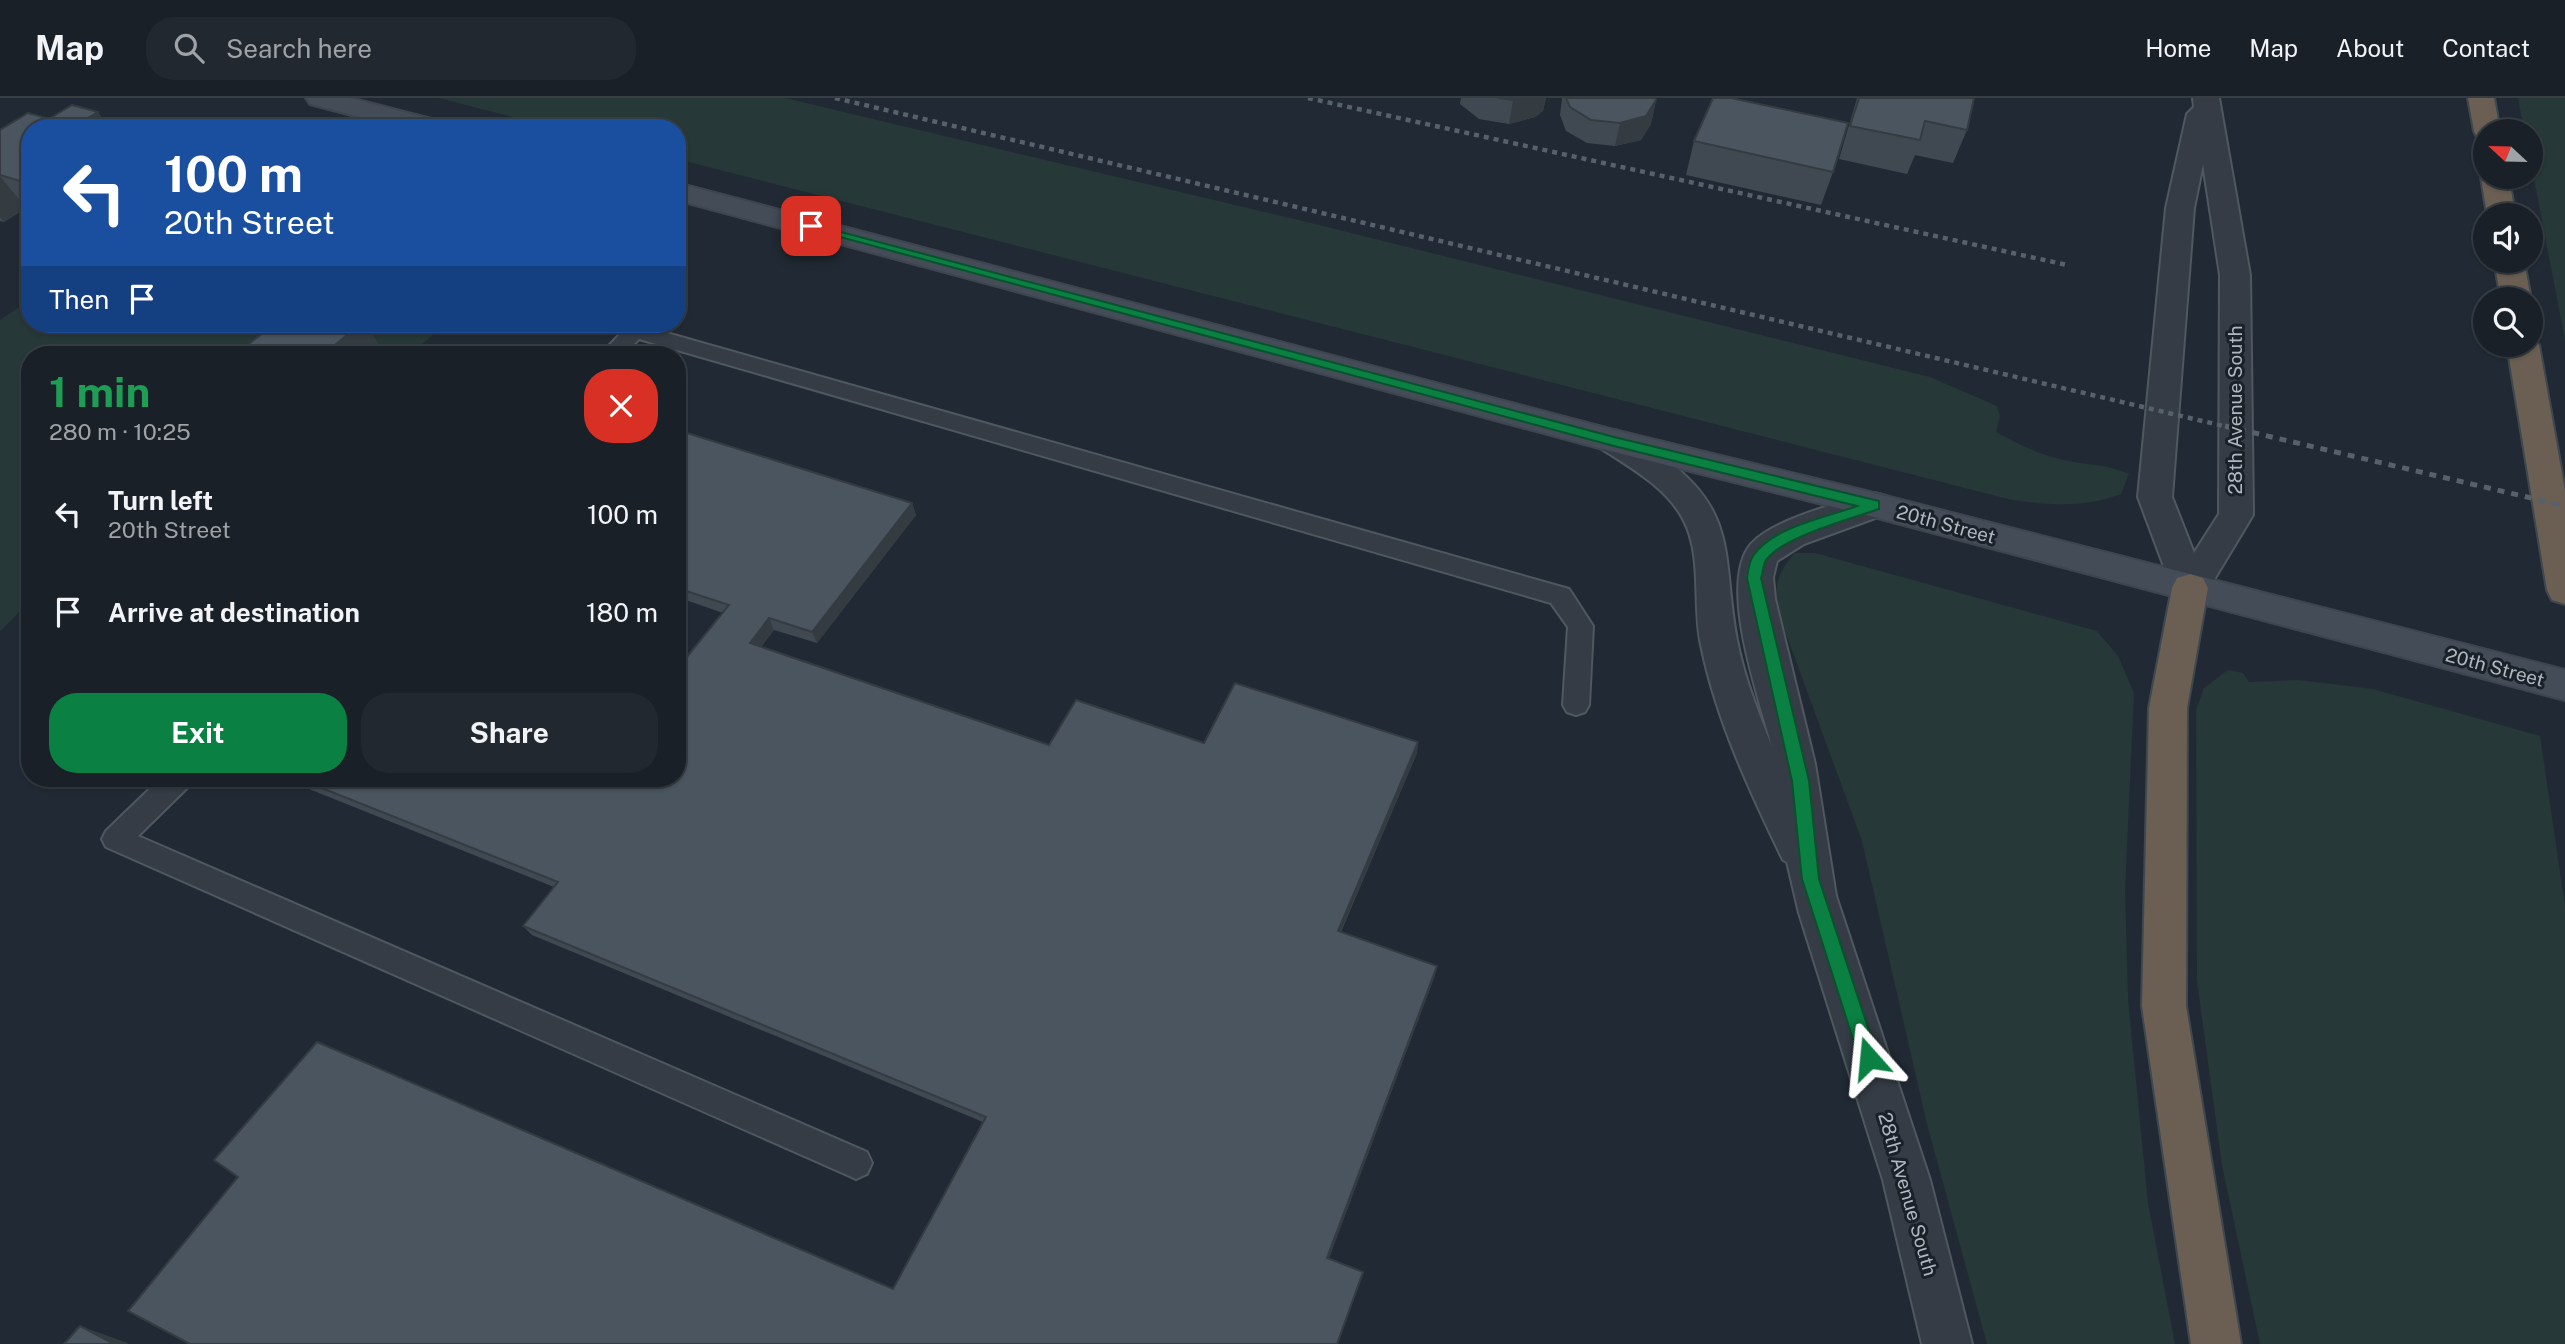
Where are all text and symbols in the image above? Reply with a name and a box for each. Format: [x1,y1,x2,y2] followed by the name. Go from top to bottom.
[146,17,636,80] search box
[35,29,104,67] text: Map
[170,29,208,67] icon: search
[226,33,372,64] text: Search here
[2145,34,2211,62] text: Home
[2249,34,2298,62] text: Map
[2336,34,2404,62] text: About
[2442,34,2530,62] text: Contact
[2473,119,2543,189] north arrow
[2473,119,2543,357] map controls
[164,145,303,203] text: 100 m
[49,147,140,238] icon: left
[781,196,841,256] pin
[2473,203,2543,273] button: sound
[164,204,335,241] text: 20th Street
[792,207,830,245] icon: arrive
[123,280,161,318] icon: arrive
[49,284,109,315] text: Then
[2473,287,2543,357] button: search
[2224,325,2246,495] street label: 28th Avenue South
[49,367,150,416] text: 1 min
[584,369,658,443] button: close
[49,418,191,445] text: 280 m · 10:25
[108,485,213,516] text: Turn left
[49,495,87,533] icon: left
[587,499,658,530] text: 100 m
[1894,500,1998,548] street label: 20th Street
[108,516,231,543] text: 20th Street
[49,593,87,631] icon: arrive
[108,597,360,628] text: Arrive at destination
[586,597,658,628] text: 180 m
[2443,643,2547,691] street label: 20th Street
[49,693,347,773] button: Exit
[361,693,658,773] button: Share
[1832,1021,1906,1095] position arrow
[1874,1110,1942,1278] street label: 28th Avenue South

